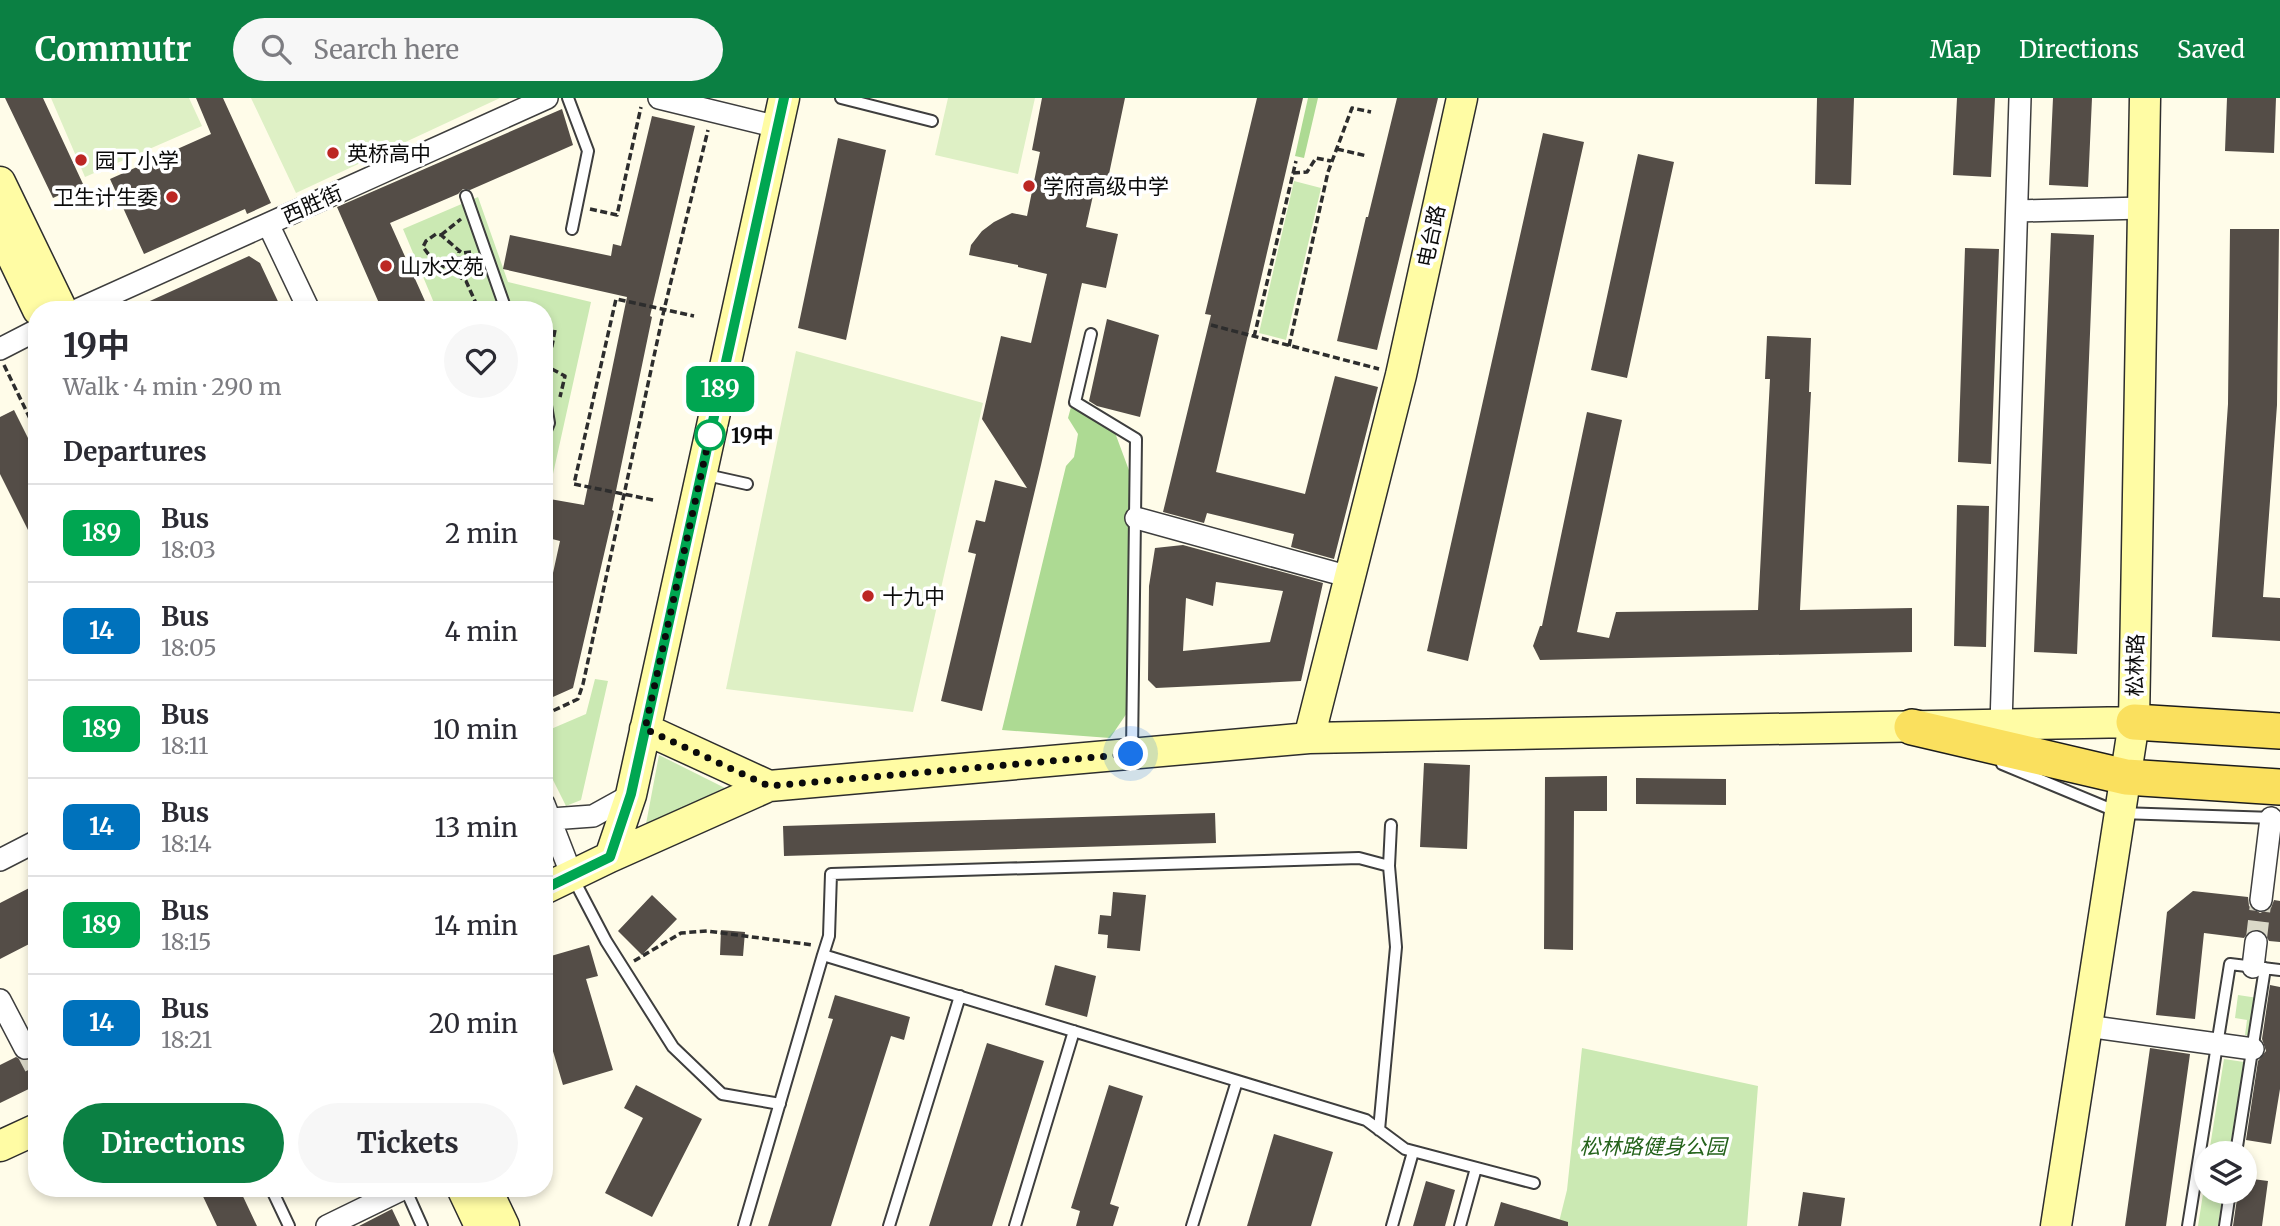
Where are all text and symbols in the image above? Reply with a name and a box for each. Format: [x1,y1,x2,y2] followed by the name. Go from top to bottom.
[233,18,723,81] search box
[35,29,191,70] text: Commutr
[257,30,295,68] icon: search
[313,33,459,66] text: Search here
[1930,34,1981,65] text: Map
[2019,34,2139,65] text: Directions
[2177,34,2245,65] text: Saved
[347,140,431,167] place label: 英桥高中
[325,145,341,161] marker: 英桥高中
[95,147,179,174] place label: 园丁小学
[73,152,89,168] marker: 园丁小学
[1043,173,1169,200] place label: 学府高级中学
[1021,178,1037,194] marker: 学府高级中学
[278,179,346,229] street label: 西胜街
[53,184,158,211] place label: 卫生计生委
[164,189,180,205] marker: 卫生计生委
[1411,202,1451,270] street label: 电台路
[400,253,484,280] place label: 山水文苑
[378,258,394,274] marker: 山水文苑
[444,324,518,398] button: heart
[63,325,130,366] text: 19中
[680,366,760,412] line badge: 189
[63,372,281,401] text: Walk · 4 min · 290 m
[700,373,740,404] text: 189
[695,420,725,450] marker: 19中
[731,422,774,449] place label: 19中
[63,435,207,468] text: Departures
[161,502,209,535] text: Bus
[82,517,121,548] text: 189
[445,517,518,550] text: 2 min
[161,535,216,564] text: 18:03
[882,583,945,610] place label: 十九中
[860,588,876,604] marker: 十九中
[161,600,209,633] text: Bus
[89,615,114,646] text: 14
[444,615,518,648] text: 4 min
[161,633,217,662] text: 18:05
[2121,633,2149,697] street label: 松林路
[161,698,209,731] text: Bus
[82,713,121,744] text: 189
[433,713,518,746] text: 10 min
[161,731,209,760] text: 18:11
[1113,736,1148,771] your location
[161,796,209,829] text: Bus
[89,811,114,842] text: 14
[434,811,518,844] text: 13 min
[161,829,212,858] text: 18:14
[161,894,209,927] text: Bus
[82,909,121,940] text: 189
[434,909,518,942] text: 14 min
[161,927,212,956] text: 18:15
[161,992,209,1025] text: Bus
[89,1007,114,1038] text: 14
[429,1007,518,1040] text: 20 min
[161,1025,212,1054] text: 18:21
[63,1103,284,1183] button: Directions
[298,1103,518,1183] button: Tickets
[1580,1133,1729,1160] park label: 松林路健身公园
[2194,1141,2257,1204] map controls
[2194,1141,2257,1204] button: layers

